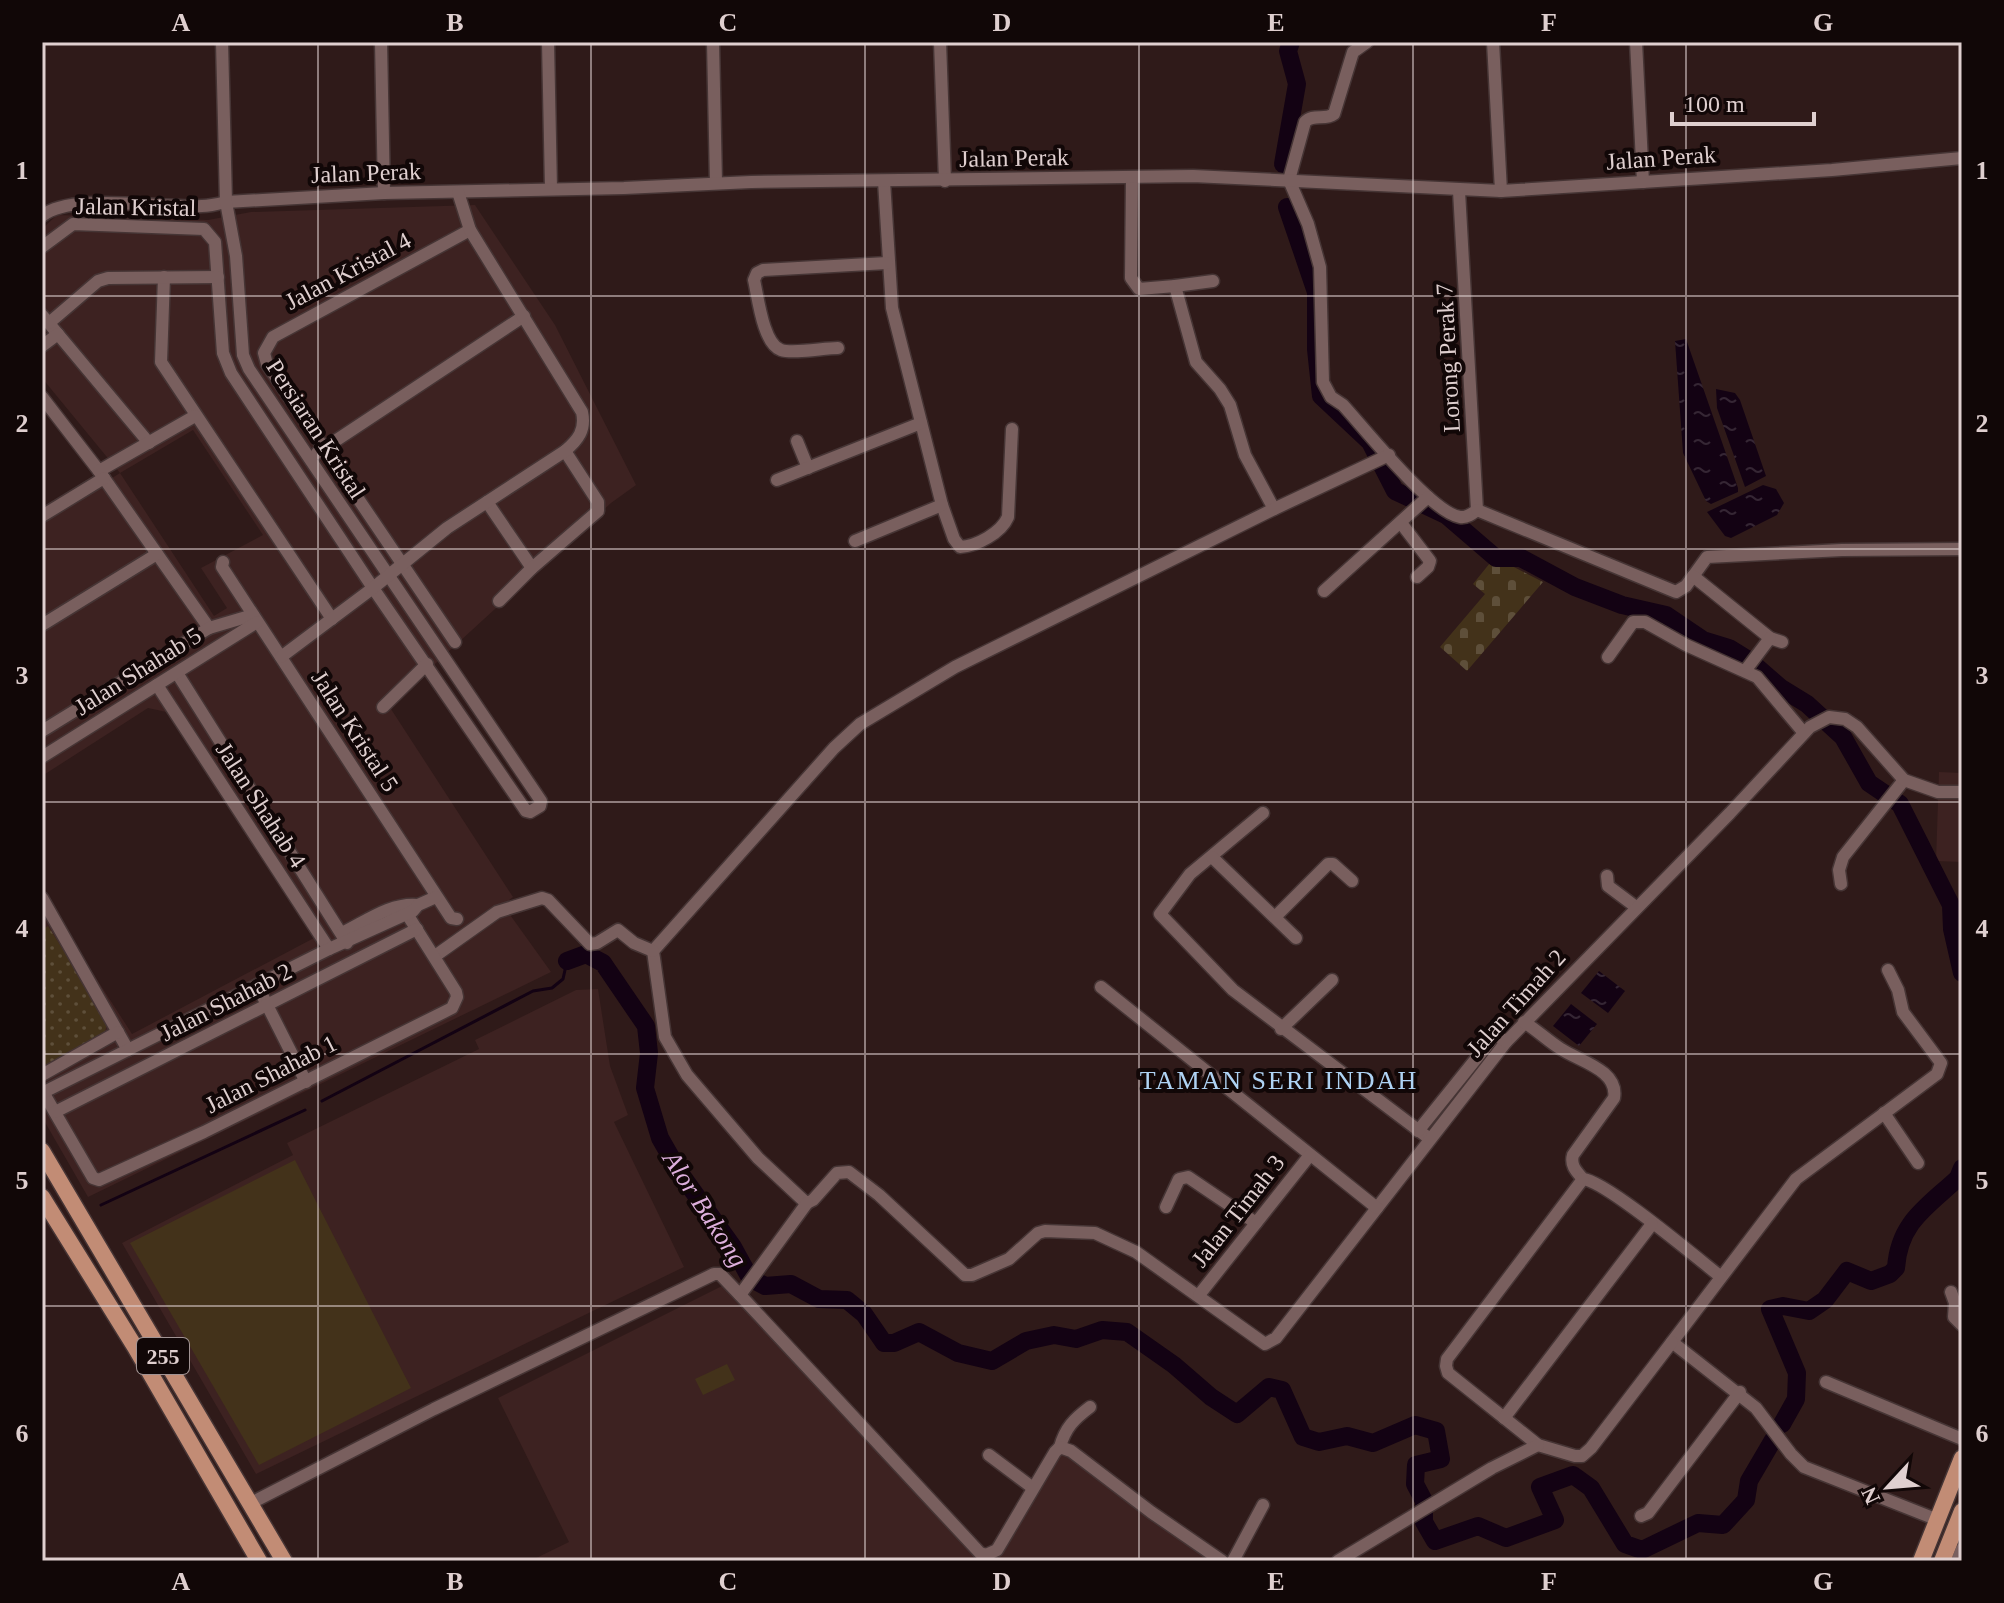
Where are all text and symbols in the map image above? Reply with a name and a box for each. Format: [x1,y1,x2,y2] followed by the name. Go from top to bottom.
[172,8,191,37] text: A
[446,8,464,37] text: B
[719,8,737,37] text: C
[993,8,1011,37] text: D
[1267,8,1285,37] text: E
[1541,8,1557,37] text: F
[1813,8,1833,37] text: G
[1672,76,1814,126] scale bar
[1684,91,1745,117] text: 100 m
[1605,141,1717,175] street label: Jalan Perak
[959,144,1069,172] street label: Jalan Perak
[16,156,29,185] text: 1
[1976,156,1989,185] text: 1
[311,158,421,188] street label: Jalan Perak
[75,193,197,221] street label: Jalan Kristal
[281,227,415,315] street label: Jalan Kristal 4
[1431,283,1465,433] street label: Lorong Perak 7
[261,355,371,504] street label: Persiaran Kristal
[16,409,29,438] text: 2
[1976,409,1989,438] text: 2
[70,622,206,720] street label: Jalan Shahab 5
[16,661,29,690] text: 3
[1976,661,1989,690] text: 3
[306,666,404,796] street label: Jalan Kristal 5
[211,738,311,872] street label: Jalan Shahab 4
[16,914,29,943] text: 4
[1976,914,1989,943] text: 4
[1461,944,1571,1062] street label: Jalan Timah 2
[156,958,296,1046] street label: Jalan Shahab 2
[201,1030,341,1118] street label: Jalan Shahab 1
[1140,1066,1418,1095] district label: TAMAN SERI INDAH
[656,1144,753,1272] water label: Alor Bakong
[1186,1150,1290,1272] street label: Jalan Timah 3
[16,1166,29,1195] text: 5
[1976,1166,1989,1195] text: 5
[137,1338,189,1374] road number: 255
[16,1419,29,1448] text: 6
[1976,1419,1989,1448] text: 6
[1848,1447,1928,1527] north arrow
[1856,1483,1885,1508] text: N
[172,1567,191,1596] text: A
[446,1567,464,1596] text: B
[719,1567,737,1596] text: C
[993,1567,1011,1596] text: D
[1267,1567,1285,1596] text: E
[1541,1567,1557,1596] text: F
[1813,1567,1833,1596] text: G

